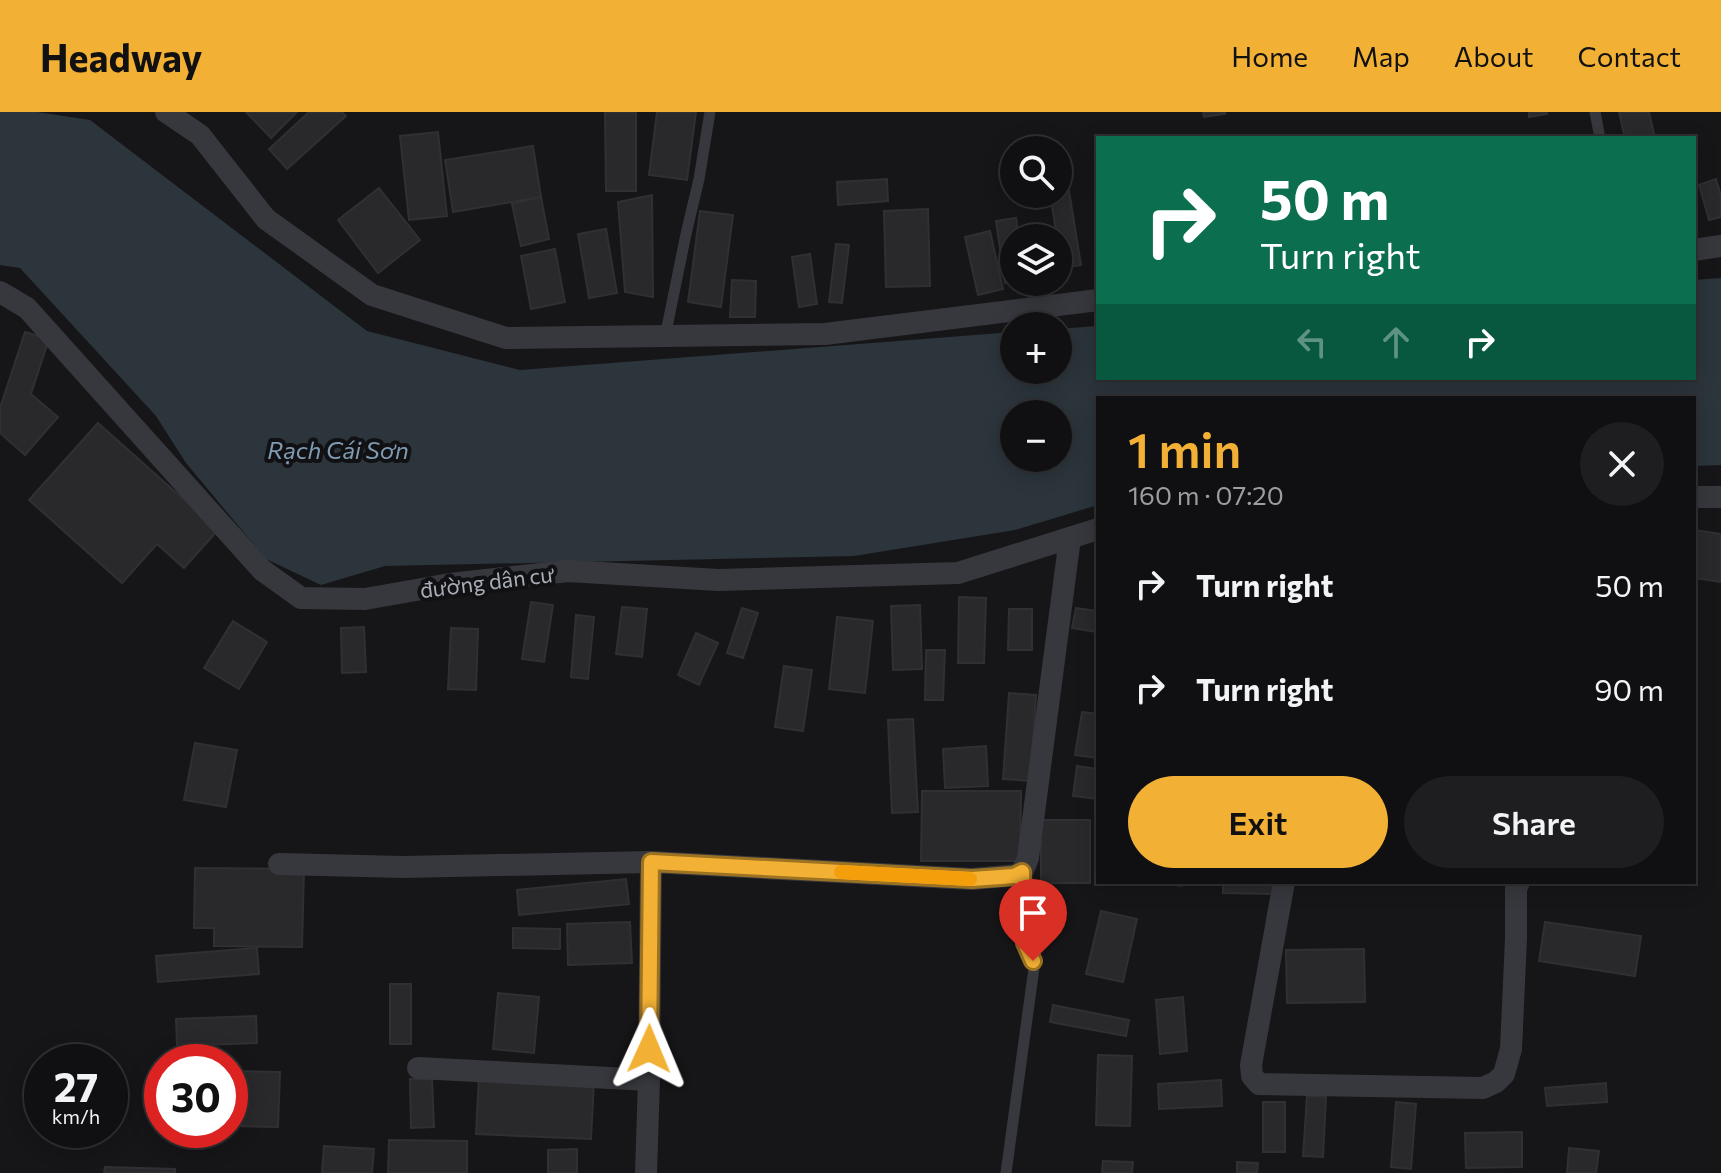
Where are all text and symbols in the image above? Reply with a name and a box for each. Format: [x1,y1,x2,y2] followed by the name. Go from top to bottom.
[40,33,202,80] text: Headway
[1231,39,1308,73] text: Home
[1352,39,1410,73] text: Map
[1454,39,1534,73] text: About
[1578,39,1681,73] text: Contact
[1000,136,1072,472] map controls
[1000,136,1072,208] button: search
[1260,163,1389,232] text: 50 m
[1128,168,1232,272] icon: right
[1000,224,1072,296] button: layers
[1260,232,1421,276] text: Turn right
[1000,312,1072,384] button: +
[1290,320,1334,364] icon: left
[1374,320,1418,364] icon: ahead
[1458,320,1502,364] icon: right
[1000,400,1072,472] button: −
[1128,419,1241,478] text: 1 min
[1580,422,1664,506] button: close
[267,435,409,464] water label: Rạch Cái Sơn
[1128,479,1284,510] text: 160 m · 07:20
[418,560,557,603] street label: đường dân cư
[1128,562,1172,606] icon: right
[1196,566,1333,603] text: Turn right
[1595,566,1664,603] text: 50 m
[1128,666,1172,710] icon: right
[1196,670,1333,707] text: Turn right
[1594,670,1664,707] text: 90 m
[1128,776,1388,868] button: Exit
[1404,776,1664,868] button: Share
[999,879,1067,961] pin
[1011,891,1055,935] icon: arrive
[607,1007,691,1091] position arrow
[144,1044,248,1148] speed limit sign: 30
[54,1061,98,1110] text: 27
[52,1104,100,1128] text: km/h

